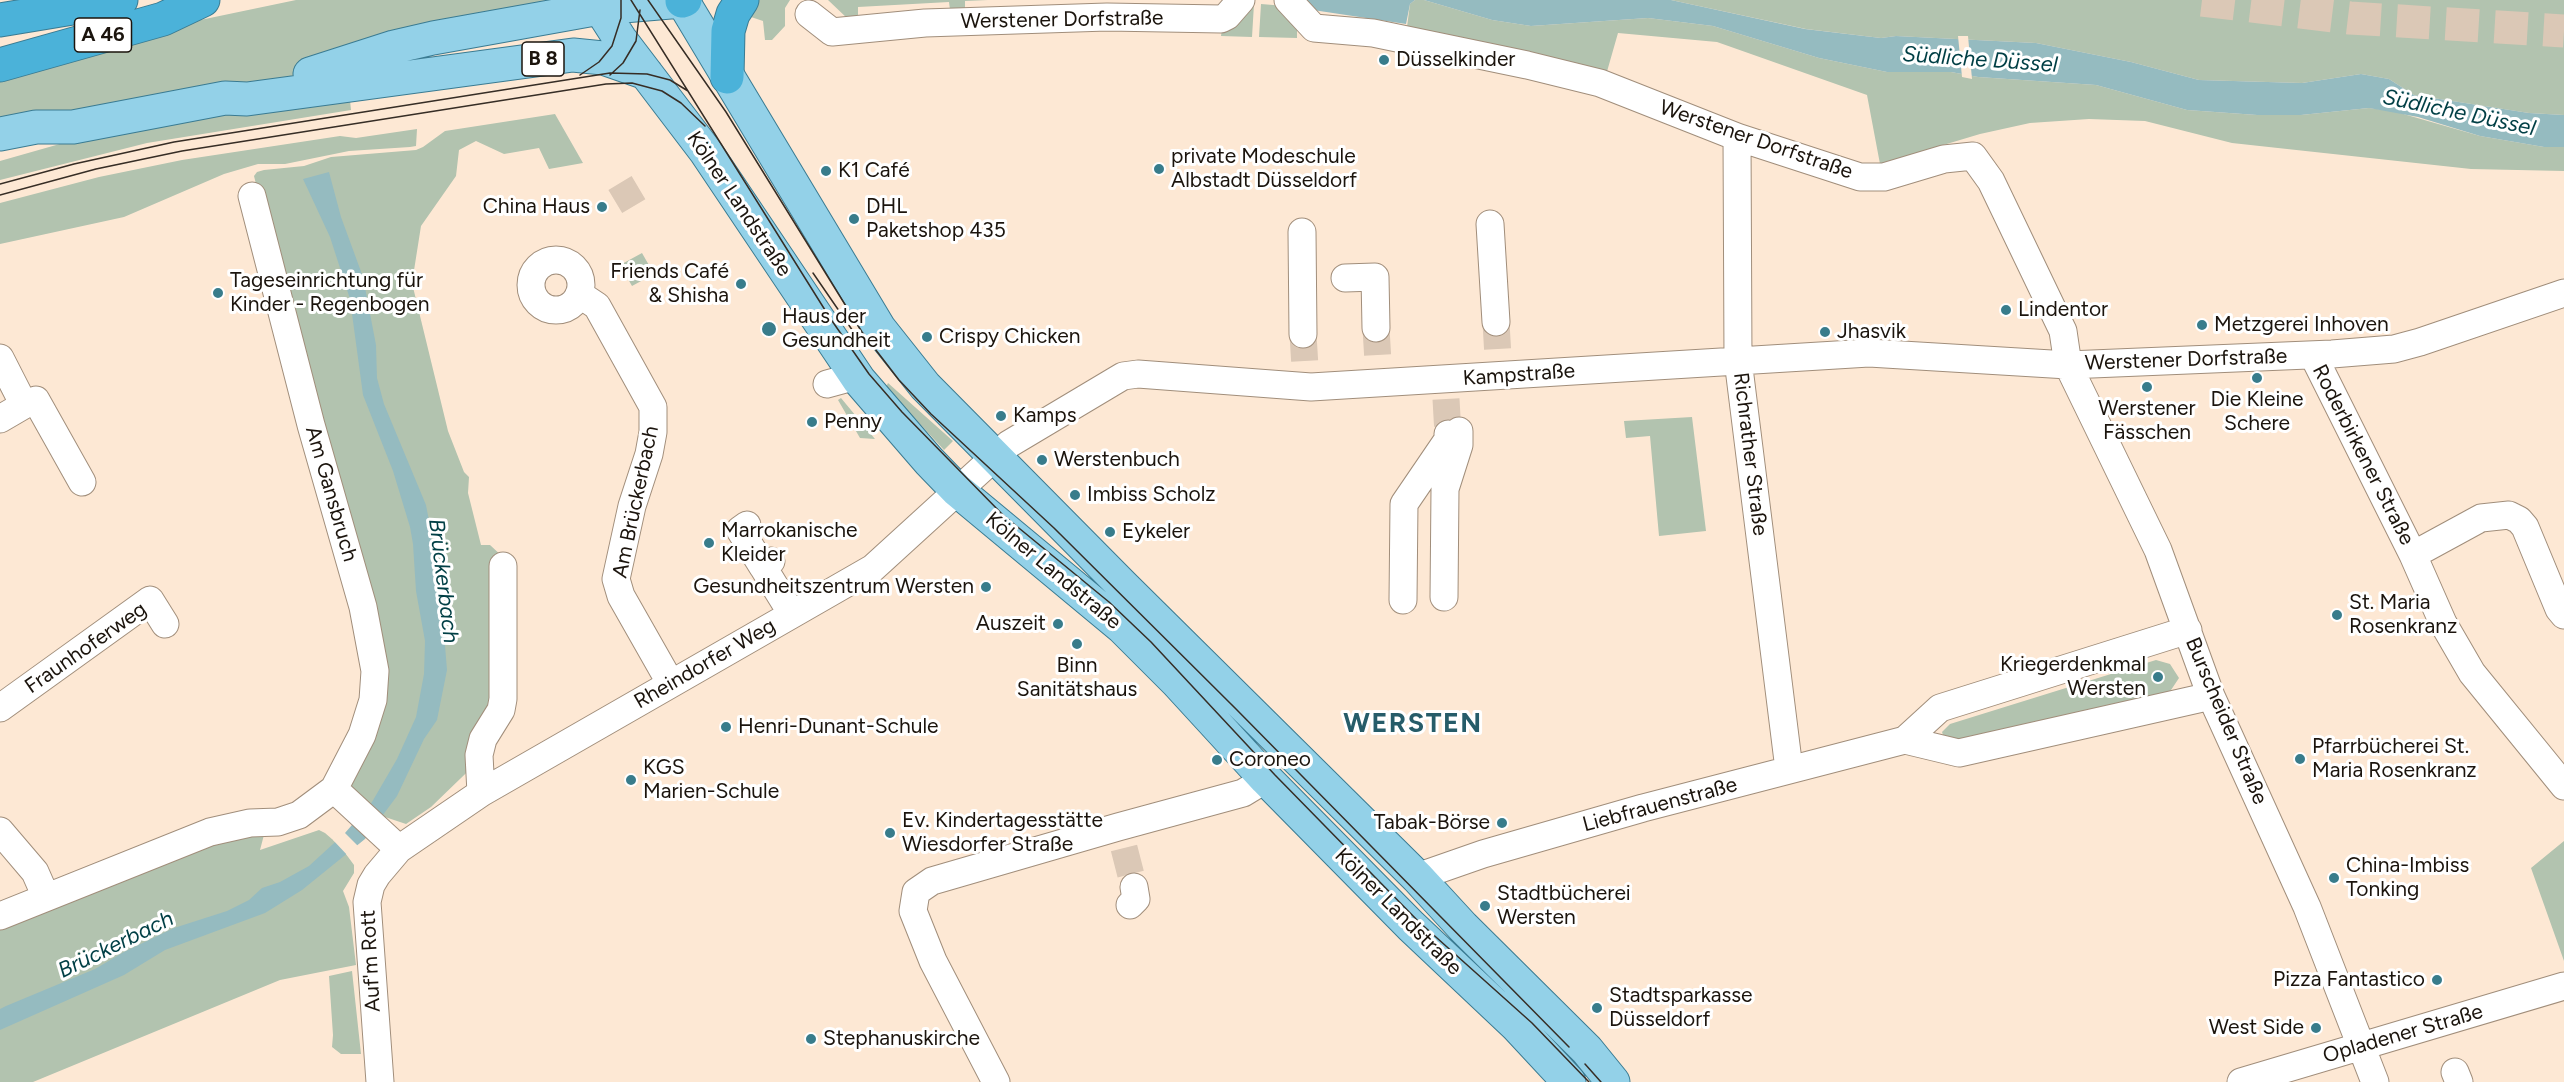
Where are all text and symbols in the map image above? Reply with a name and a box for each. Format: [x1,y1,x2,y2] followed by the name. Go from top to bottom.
[960,6,1164,34] street label: Werstener Dorfstraße
[74,18,132,52] road number: A 46
[1902,41,2058,79] water label: Südliche Düssel
[522,42,564,76] road number: B 8
[1396,47,1515,73] place label: Düsselkinder
[1377,53,1391,67] marker: Düsselkinder
[2380,84,2538,142] water label: Südliche Düssel
[1656,95,1856,185] street label: Werstener Dorfstraße
[681,127,797,281] street label: Kölner Landstraße
[1171,144,1357,194] place label: private Modeschule Albstadt Düsseldorf
[838,158,910,184] place label: K1 Café
[1152,162,1166,176] marker: private Modeschule Albstadt Düsseldorf
[819,164,833,178] marker: K1 Café
[483,194,590,220] place label: China Haus
[866,194,1006,244] place label: DHL Paketshop 435
[595,200,609,214] marker: China Haus
[847,212,861,226] marker: DHL Paketshop 435
[610,259,729,309] place label: Friends Café & Shisha
[230,268,430,318] place label: Tageseinrichtung für Kinder - Regenbogen
[734,277,748,291] marker: Friends Café & Shisha
[211,286,225,300] marker: Tageseinrichtung für Kinder - Regenbogen
[2018,297,2108,323] place label: Lindentor
[1999,303,2013,317] marker: Lindentor
[782,304,891,354] place label: Haus der Gesundheit
[2214,312,2389,338] place label: Metzgerei Inhoven
[2195,318,2209,332] marker: Metzgerei Inhoven
[1837,319,1906,345] place label: Jhasvik
[760,320,778,338] marker: Haus der Gesundheit
[939,324,1080,350] place label: Crispy Chicken
[1818,325,1832,339] marker: Jhasvik
[920,330,934,344] marker: Crispy Chicken
[2084,344,2288,376] street label: Werstener Dorfstraße
[1462,359,1576,391] street label: Kampstraße
[2307,360,2419,550] street label: Roderbirkener Straße
[1727,371,1773,537] street label: Richrather Straße
[2250,371,2264,385] marker: Die Kleine Schere
[2140,380,2154,394] marker: Werstener Fässchen
[2211,387,2303,437] place label: Die Kleine Schere
[2098,396,2196,446] place label: Werstener Fässchen
[1013,403,1076,429] place label: Kamps
[824,409,882,435] place label: Penny
[994,409,1008,423] marker: Kamps
[805,415,819,429] marker: Penny
[300,423,362,565] street label: Am Gansbruch
[608,424,664,580] street label: Am Brückerbach
[1054,447,1180,473] place label: Werstenbuch
[1035,453,1049,467] marker: Werstenbuch
[1087,482,1216,508] place label: Imbiss Scholz
[1068,488,1082,502] marker: Imbiss Scholz
[980,507,1126,635] street label: Kölner Landstraße
[422,517,464,645] water label: Brückerbach
[721,518,857,568] place label: Marrokanische Kleider
[1122,519,1190,545] place label: Eykeler
[1103,525,1117,539] marker: Eykeler
[702,536,716,550] marker: Marrokanische Kleider
[693,574,974,600] place label: Gesundheitszentrum Wersten
[979,580,993,594] marker: Gesundheitszentrum Wersten
[2349,590,2457,640] place label: St. Maria Rosenkranz
[20,597,152,699] street label: Fraunhoferweg
[2330,608,2344,622] marker: St. Maria Rosenkranz
[976,611,1046,637] place label: Auszeit
[630,613,780,715] street label: Rheindorfer Weg
[1051,617,1065,631] marker: Auszeit
[2179,634,2273,808] street label: Burscheider Straße
[1070,637,1084,651] marker: Binn Sanitätshaus
[2000,652,2146,702] place label: Kriegerdenkmal Wersten
[1017,653,1137,703] place label: Binn Sanitätshaus
[2151,670,2165,684] marker: Kriegerdenkmal Wersten
[1343,708,1483,740] district label: WERSTEN
[738,714,938,740] place label: Henri-Dunant-Schule
[719,720,733,734] marker: Henri-Dunant-Schule
[2312,734,2477,784] place label: Pfarrbücherei St. Maria Rosenkranz
[1229,747,1311,773] place label: Coroneo
[2293,752,2307,766] marker: Pfarrbücherei St. Maria Rosenkranz
[1210,753,1224,767] marker: Coroneo
[643,755,779,805] place label: KGS Marien-Schule
[1580,772,1740,838] street label: Liebfrauenstraße
[624,773,638,787] marker: KGS Marien-Schule
[902,808,1103,858] place label: Ev. Kindertagesstätte Wiesdorfer Straße
[1374,810,1490,836] place label: Tabak-Börse
[1495,816,1509,830] marker: Tabak-Börse
[883,826,897,840] marker: Ev. Kindertagesstätte Wiesdorfer Straße
[1329,843,1467,981] street label: Kölner Landstraße
[2346,853,2469,903] place label: China-Imbiss Tonking
[2327,871,2341,885] marker: China-Imbiss Tonking
[1497,881,1631,931] place label: Stadtbücherei Wersten
[1478,899,1492,913] marker: Stadtbücherei Wersten
[54,906,178,984] water label: Brückerbach
[356,909,386,1013] street label: Auf'm Rott
[2273,967,2425,993] place label: Pizza Fantastico
[2430,973,2444,987] marker: Pizza Fantastico
[1609,983,1752,1033] place label: Stadtsparkasse Düsseldorf
[2320,999,2486,1069] street label: Opladener Straße
[1590,1001,1604,1015] marker: Stadtsparkasse Düsseldorf
[2209,1015,2304,1041] place label: West Side
[2309,1021,2323,1035] marker: West Side
[823,1026,980,1052] place label: Stephanuskirche
[804,1032,818,1046] marker: Stephanuskirche

